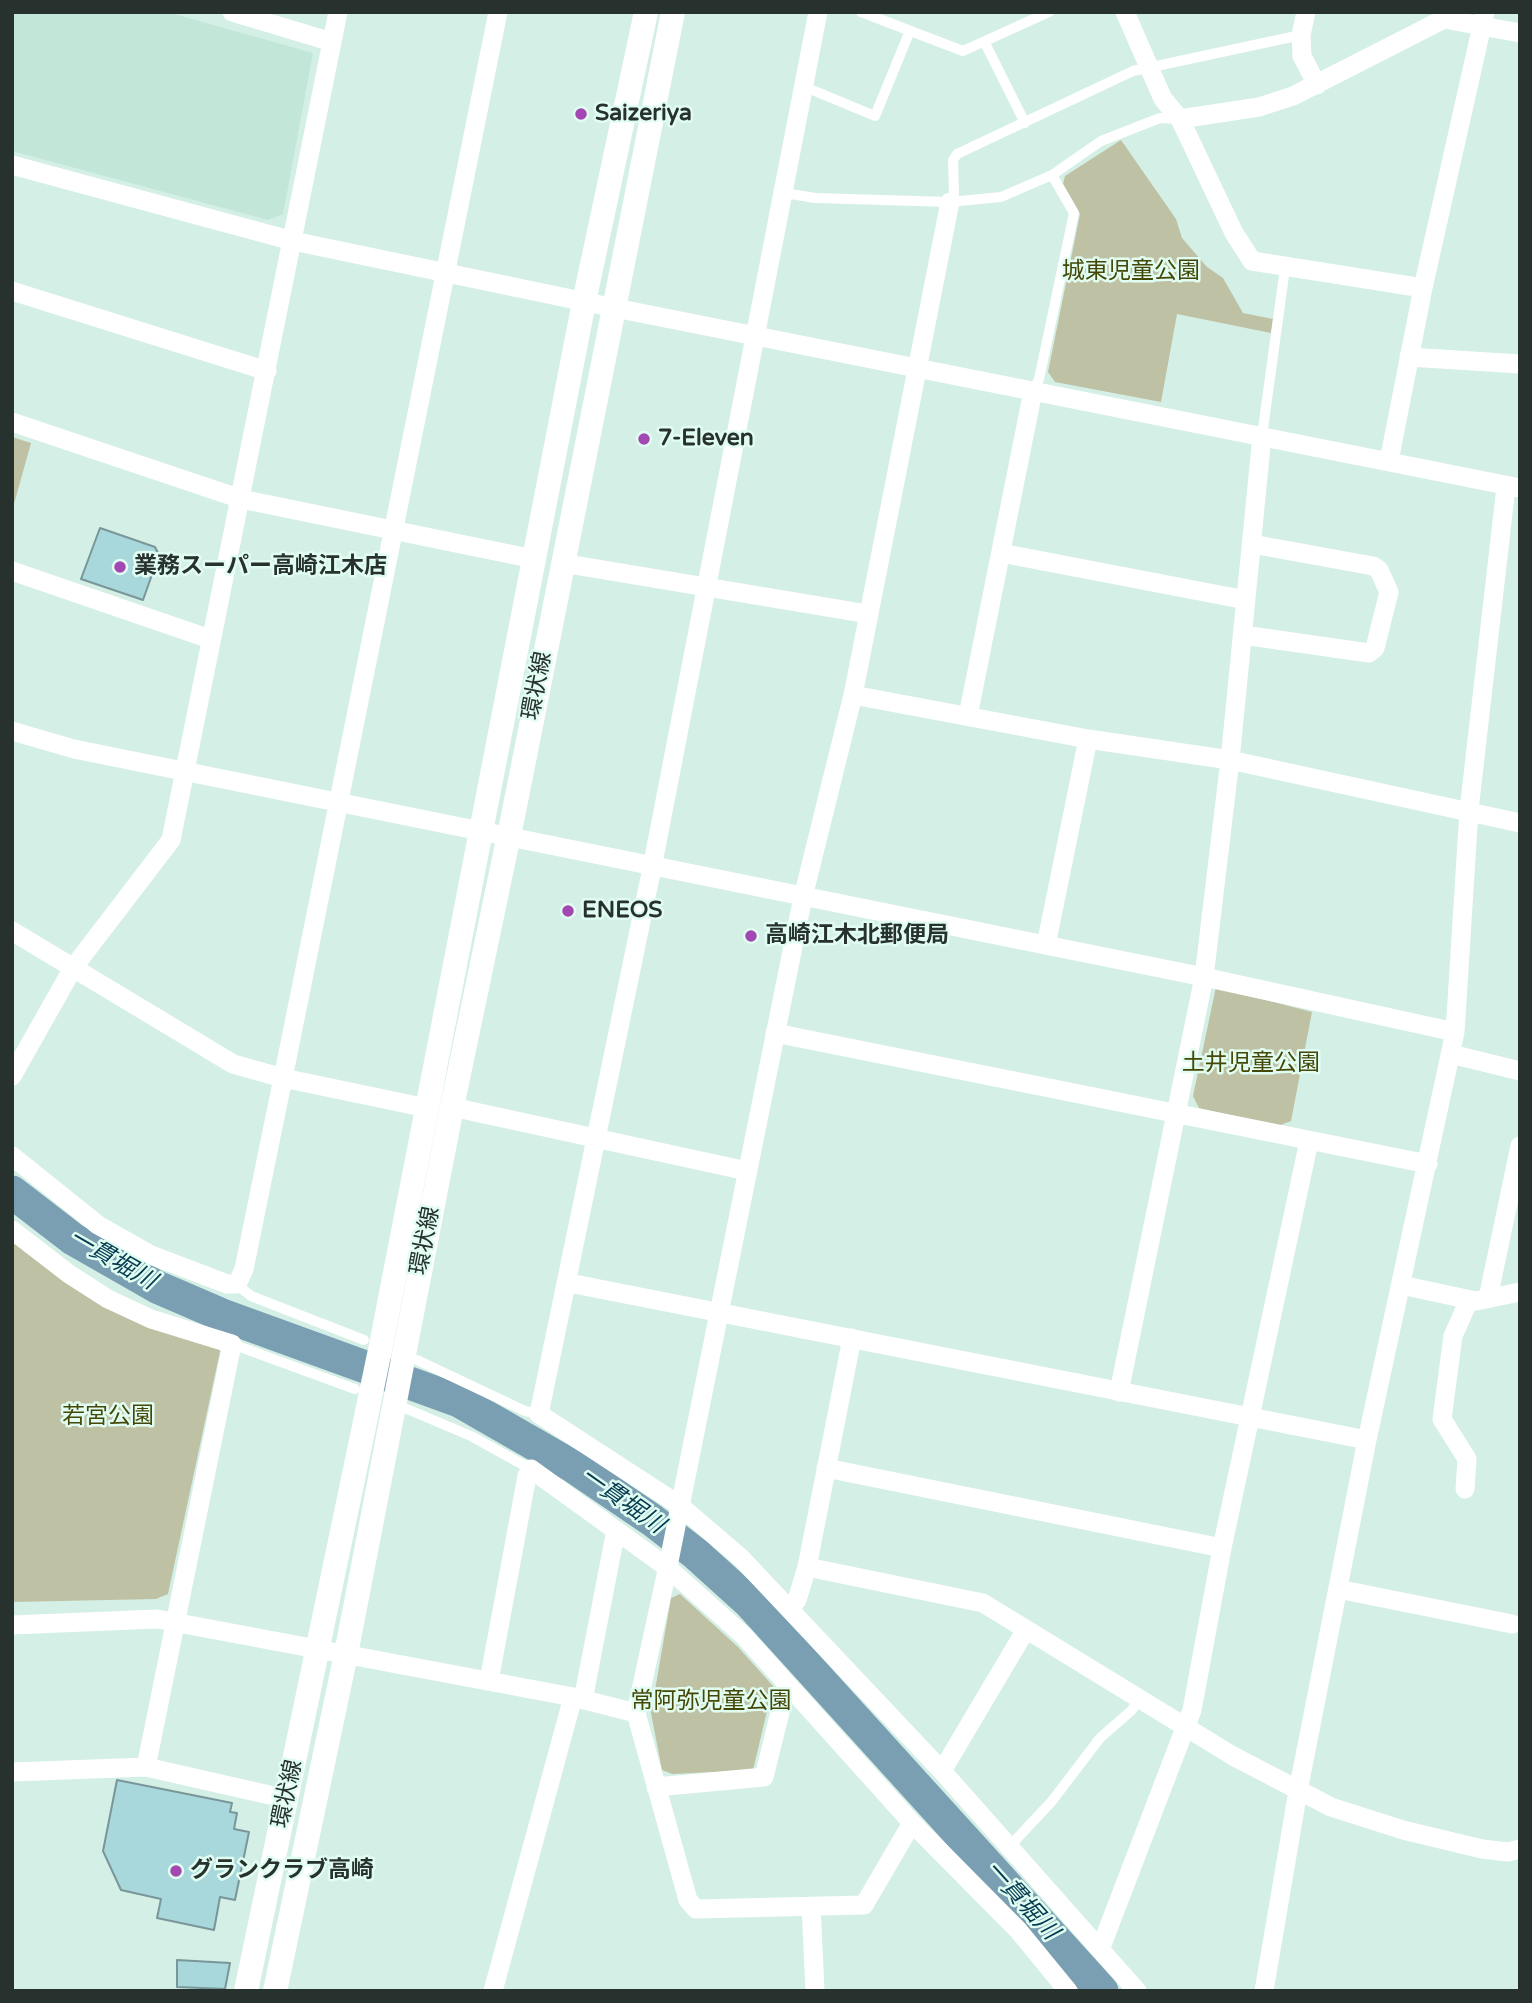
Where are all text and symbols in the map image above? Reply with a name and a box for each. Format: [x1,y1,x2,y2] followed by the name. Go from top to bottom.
[595,100,692,128] place label: Saizeriya
[573,106,589,122] marker: Saizeriya
[1062,258,1200,286] park label: 城東児童公園
[658,425,754,453] place label: 7-Eleven
[636,431,652,447] marker: 7-Eleven
[134,553,387,581] place label: 業務スーパー高崎江木店
[112,559,128,575] marker: 業務スーパー高崎江木店
[518,650,558,722] street label: 環状線
[582,897,662,925] place label: ENEOS
[560,903,576,919] marker: ENEOS
[765,922,949,950] place label: 高崎江木北郵便局
[743,928,759,944] marker: 高崎江木北郵便局
[1182,1050,1320,1078] park label: 土井児童公園
[406,1205,446,1277] street label: 環状線
[63,1224,161,1296] water label: 一貫堀川
[62,1403,154,1431] park label: 若宮公園
[574,1462,670,1540] water label: 一貫堀川
[631,1688,791,1716] park label: 常阿弥児童公園
[267,1757,309,1831] street label: 環状線
[978,1856,1064,1946] water label: 一貫堀川
[190,1857,374,1885] place label: グランクラブ高崎
[168,1863,184,1879] marker: グランクラブ高崎

